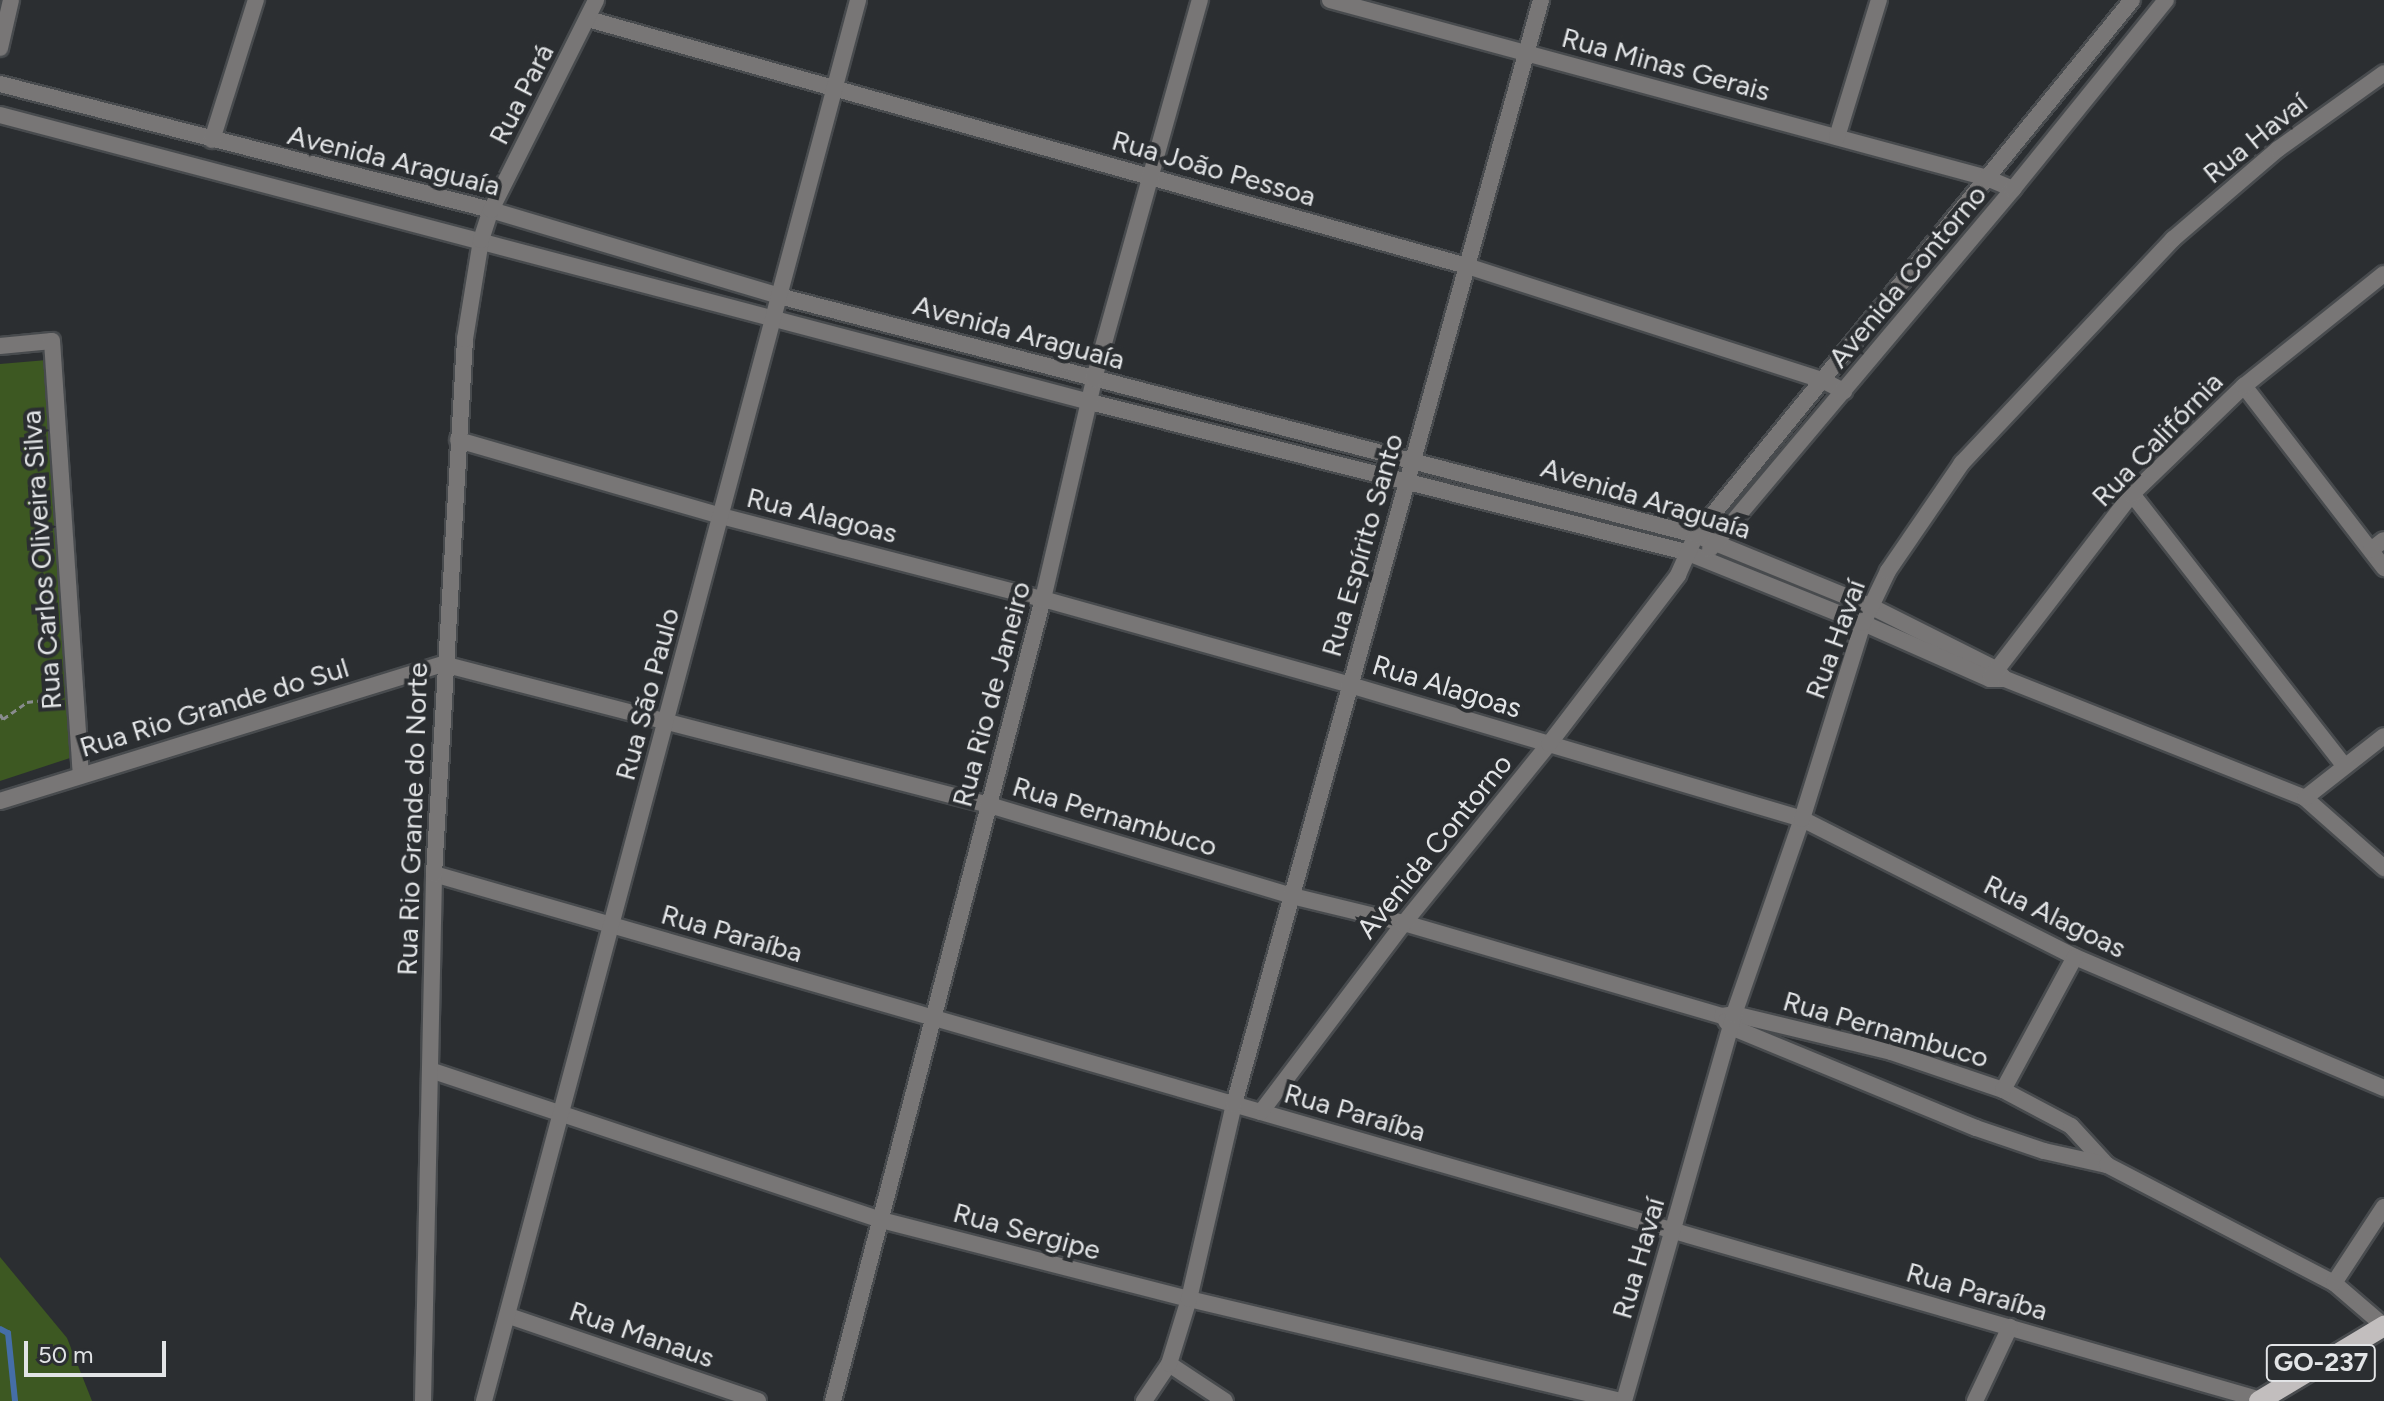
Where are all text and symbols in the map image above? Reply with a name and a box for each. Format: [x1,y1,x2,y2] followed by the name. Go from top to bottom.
[1558,20,1774,108] street label: Rua Minas Gerais
[481,38,561,150] street label: Rua Pará
[2196,86,2314,190] street label: Rua Havaí
[284,117,504,203] street label: Avenida Araguaía
[1108,123,1320,213] street label: Rua João Pessoa
[1821,178,1993,374] street label: Avenida Contorno
[910,288,1128,376] street label: Avenida Araguaía
[2085,365,2229,513] street label: Rua Califórnia
[14,409,68,711] street label: Rua Carlos Oliveira Silva
[1314,430,1410,660] street label: Rua Espírito Santo
[1537,450,1755,546] street label: Avenida Araguaía
[743,480,901,550] street label: Rua Alagoas
[1798,575,1872,703] street label: Rua Havaí
[945,578,1037,810] street label: Rua Rio de Janeiro
[608,604,686,784] street label: Rua São Paulo
[1369,647,1525,725] street label: Rua Alagoas
[76,650,352,764] street label: Rua Rio Grande do Sul
[390,662,434,976] street label: Rua Rio Grande do Norte
[1349,747,1519,945] street label: Avenida Contorno
[1009,769,1221,863] street label: Rua Pernambuco
[1979,867,2131,965] street label: Rua Alagoas
[657,897,807,969] street label: Rua Paraíba
[1779,984,1993,1074] street label: Rua Pernambuco
[1280,1076,1430,1148] street label: Rua Paraíba
[1605,1194,1671,1322] street label: Rua Havaí
[950,1195,1104,1267] street label: Rua Sergipe
[1902,1255,2052,1327] street label: Rua Paraíba
[565,1294,719,1374] street label: Rua Manaus
[28,1325,170,1375] scale bar
[38,1340,94,1369] text: 50 m
[2265,1341,2377,1385] road number: GO-237

